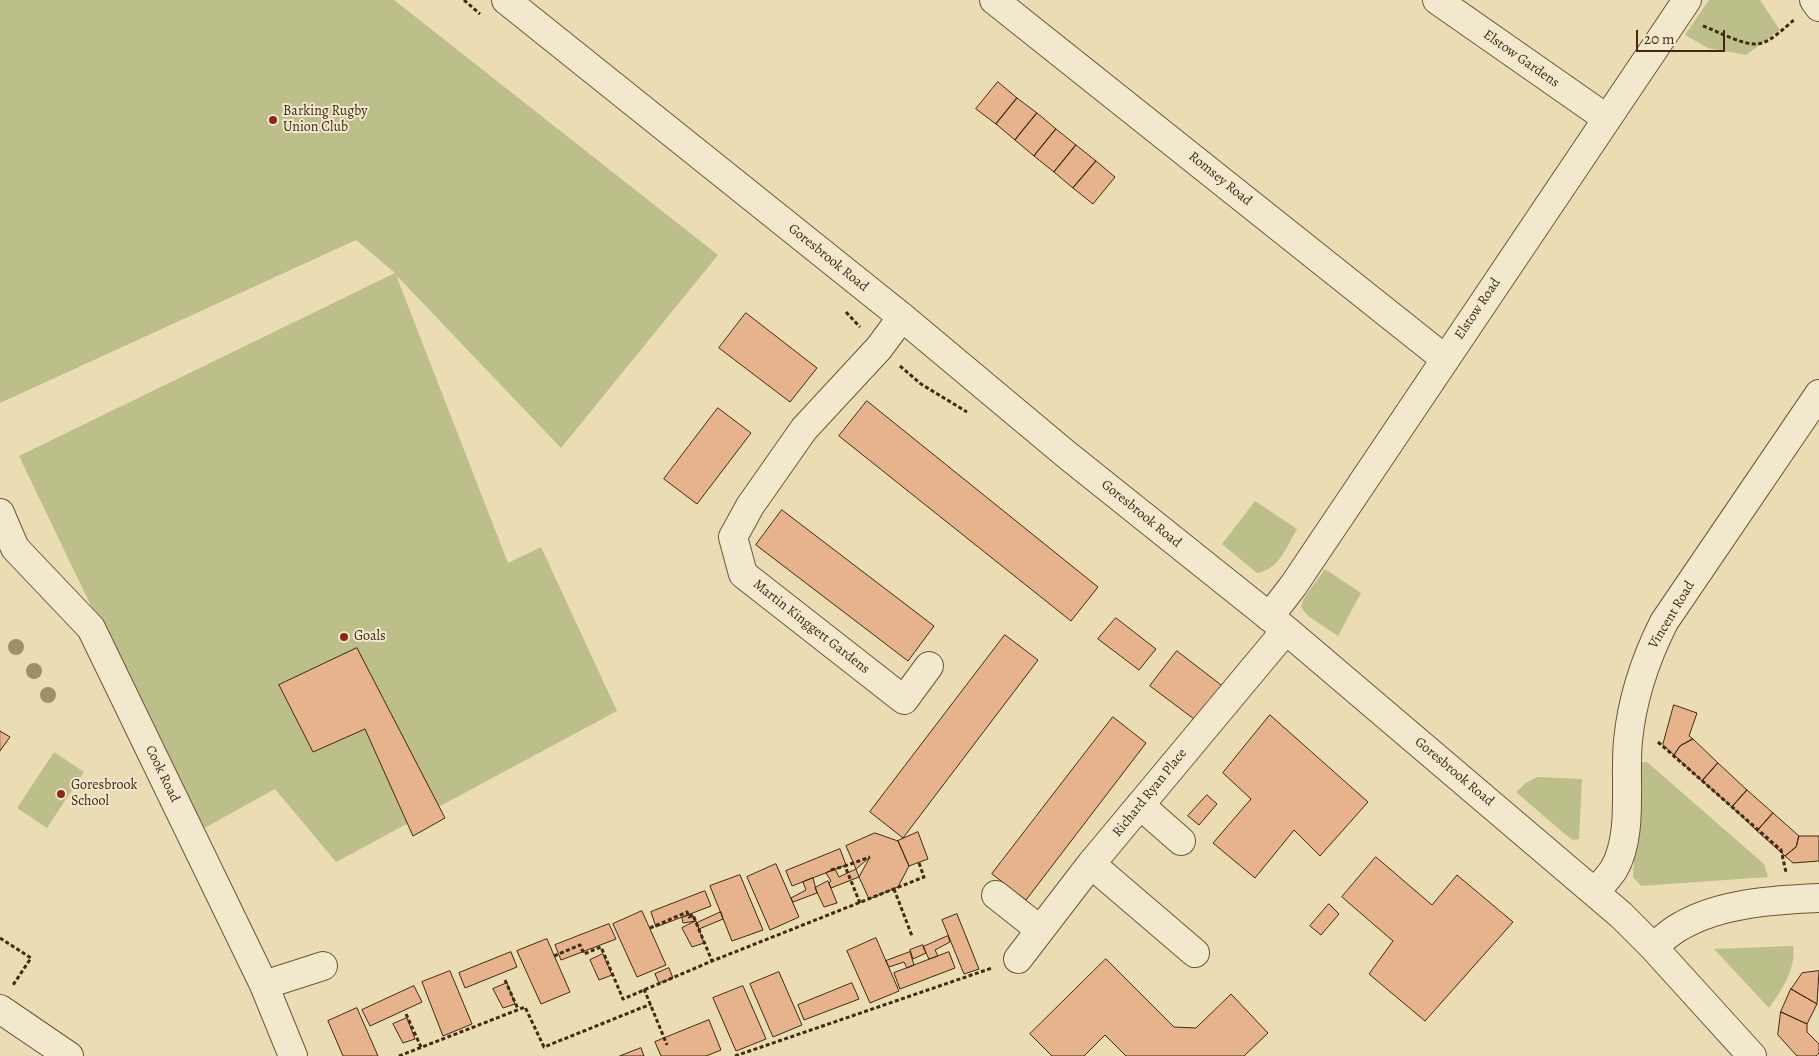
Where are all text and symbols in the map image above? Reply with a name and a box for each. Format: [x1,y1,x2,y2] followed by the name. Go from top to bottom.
[1639,20,1728,52] scale bar
[1480,26,1562,92] street label: Elstow Gardens
[1644,29,1675,49] text: 20 m
[283,104,367,136] place label: Barking Rugby Union Club
[267,114,279,126] marker: Barking Rugby Union Club
[1185,148,1255,210] street label: Romsey Road
[785,221,871,295] street label: Goresbrook Road
[1451,275,1505,343] street label: Elstow Road
[1098,477,1184,551] street label: Goresbrook Road
[749,576,873,678] street label: Martin Kinggett Gardens
[1645,578,1699,652] street label: Vincent Road
[354,629,386,645] place label: Goals
[338,631,350,643] marker: Goals
[1411,734,1497,810] street label: Goresbrook Road
[141,743,183,805] street label: Cook Road
[1109,745,1191,841] street label: Richard Ryan Place
[71,778,137,810] place label: Goresbrook School
[55,788,67,800] marker: Goresbrook School

